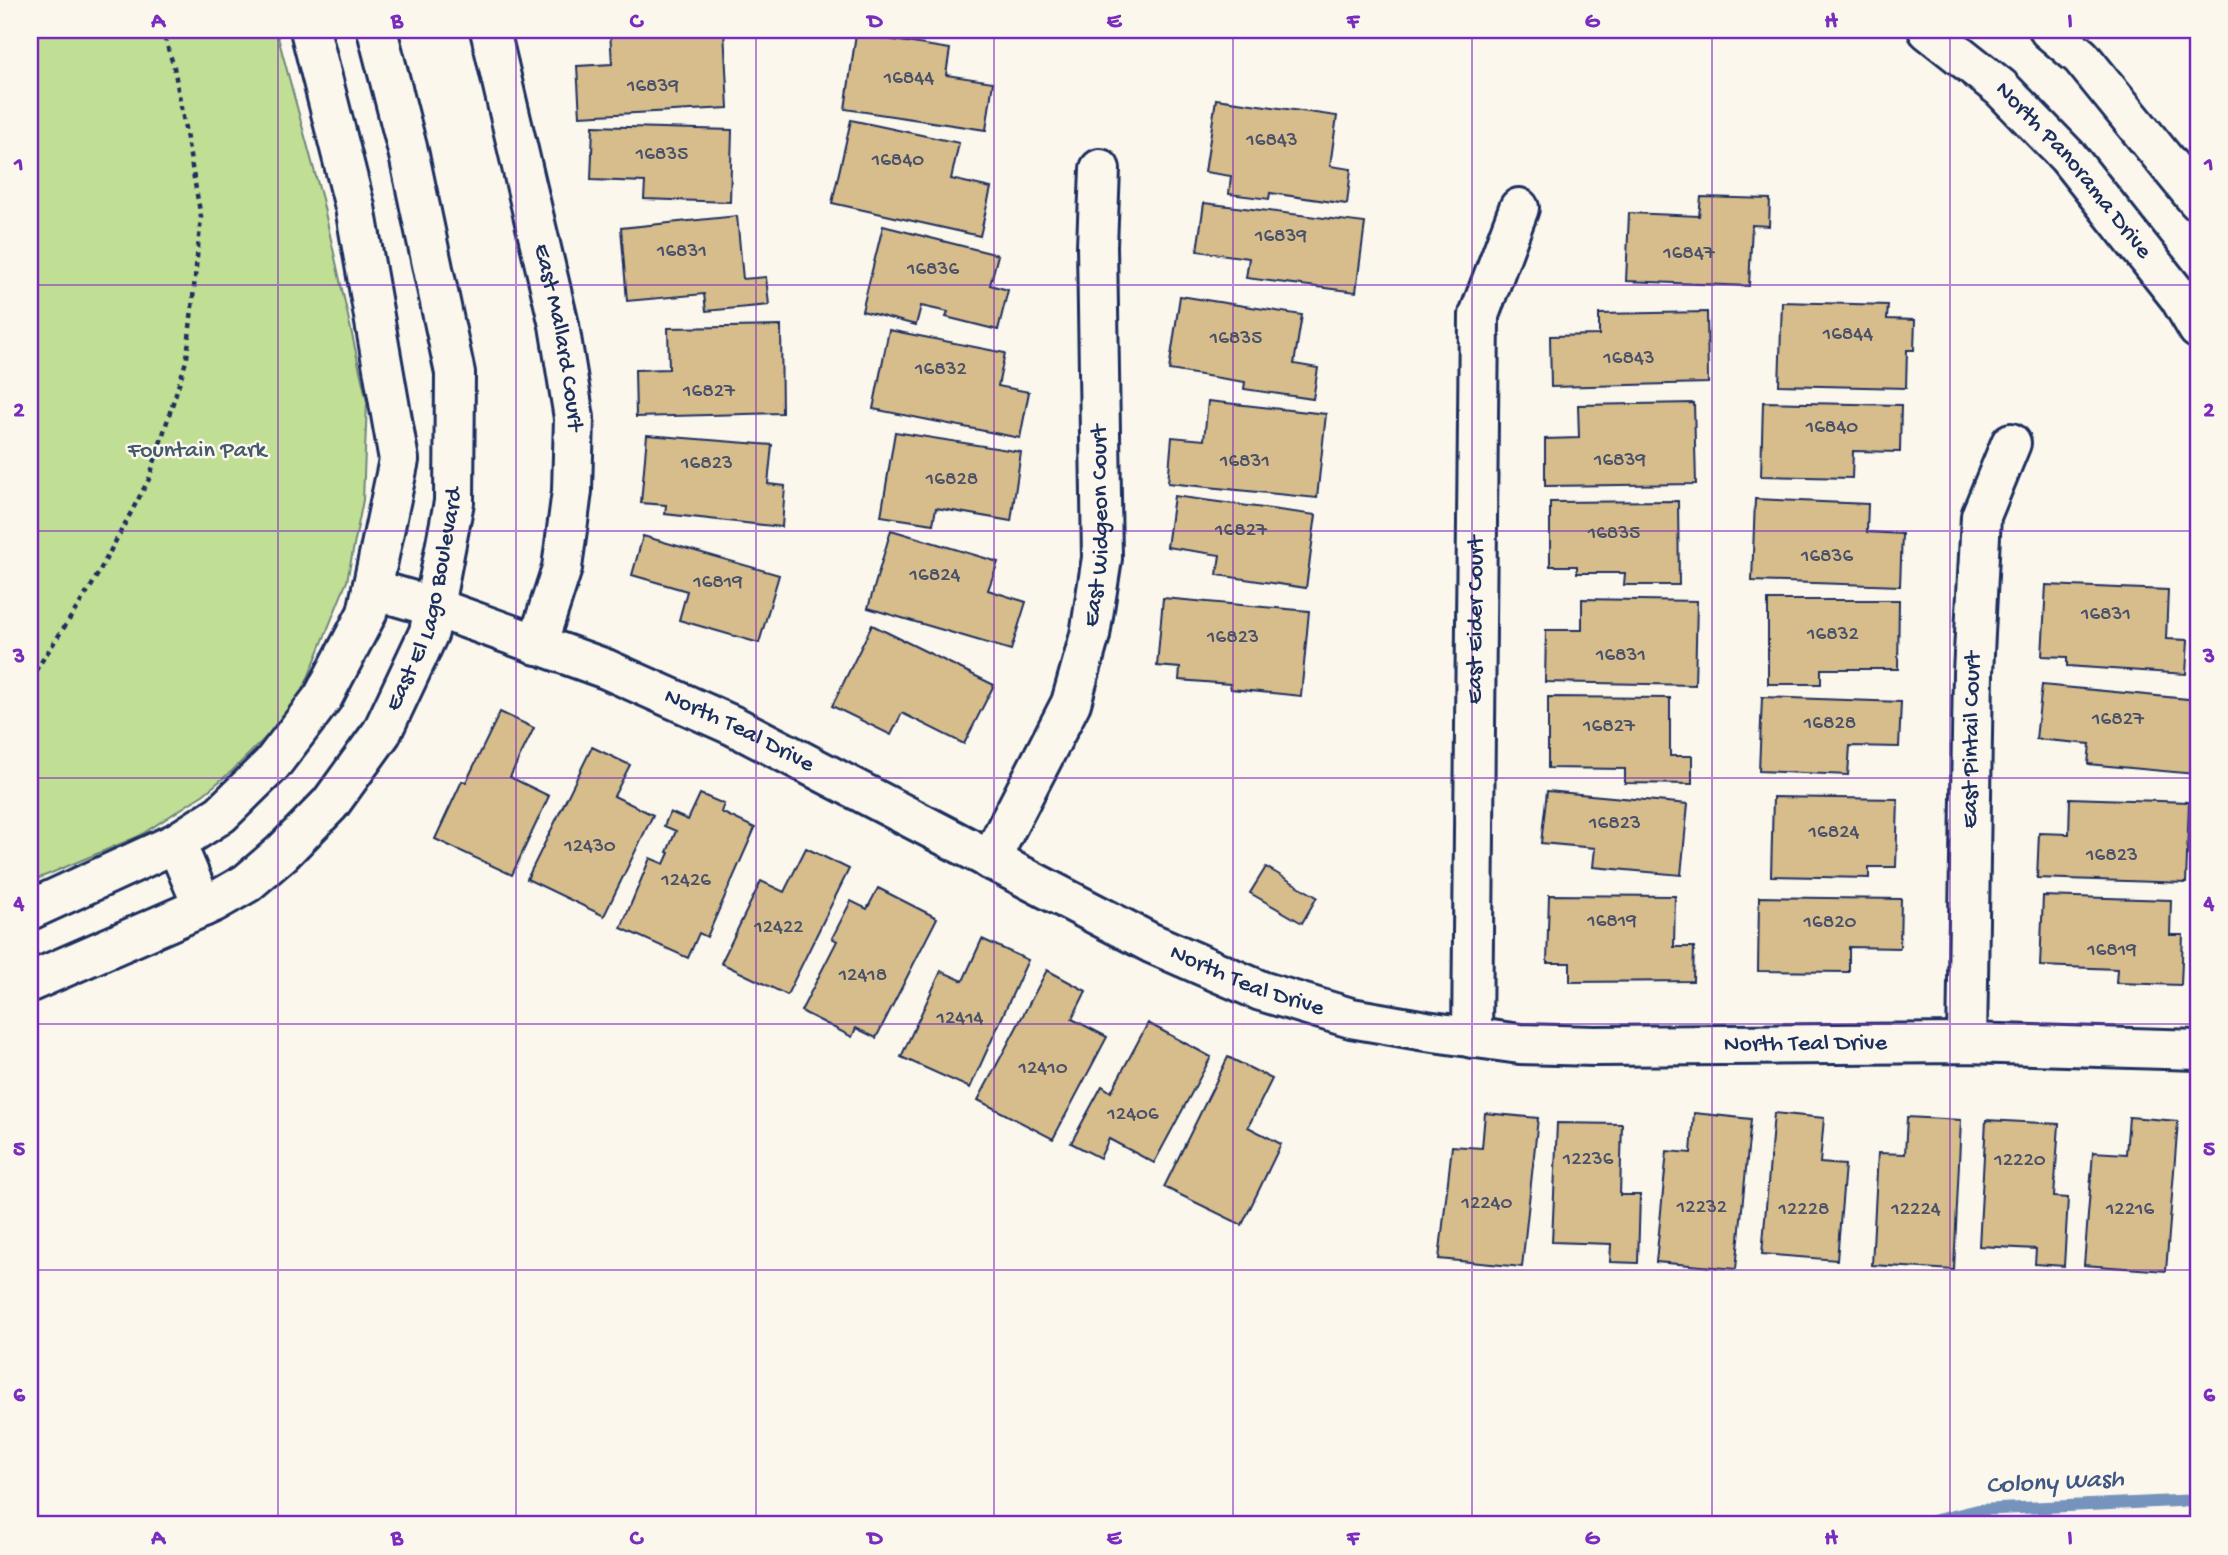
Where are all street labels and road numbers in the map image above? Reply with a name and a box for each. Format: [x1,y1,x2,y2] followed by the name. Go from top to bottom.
[1988,76,2158,266] street label: North Panorama Drive
[526,241,589,433] street label: East Mallard Court
[1077,422,1117,629] street label: East Widgeon Court
[379,486,469,716] street label: East El Lago Boulevard
[1461,533,1491,704] street label: East Eider Court
[1956,649,1989,829] street label: East Pintail Court
[659,682,819,780] street label: North Teal Drive
[1165,938,1328,1024] street label: North Teal Drive
[1724,1029,1888,1059] street label: North Teal Drive

